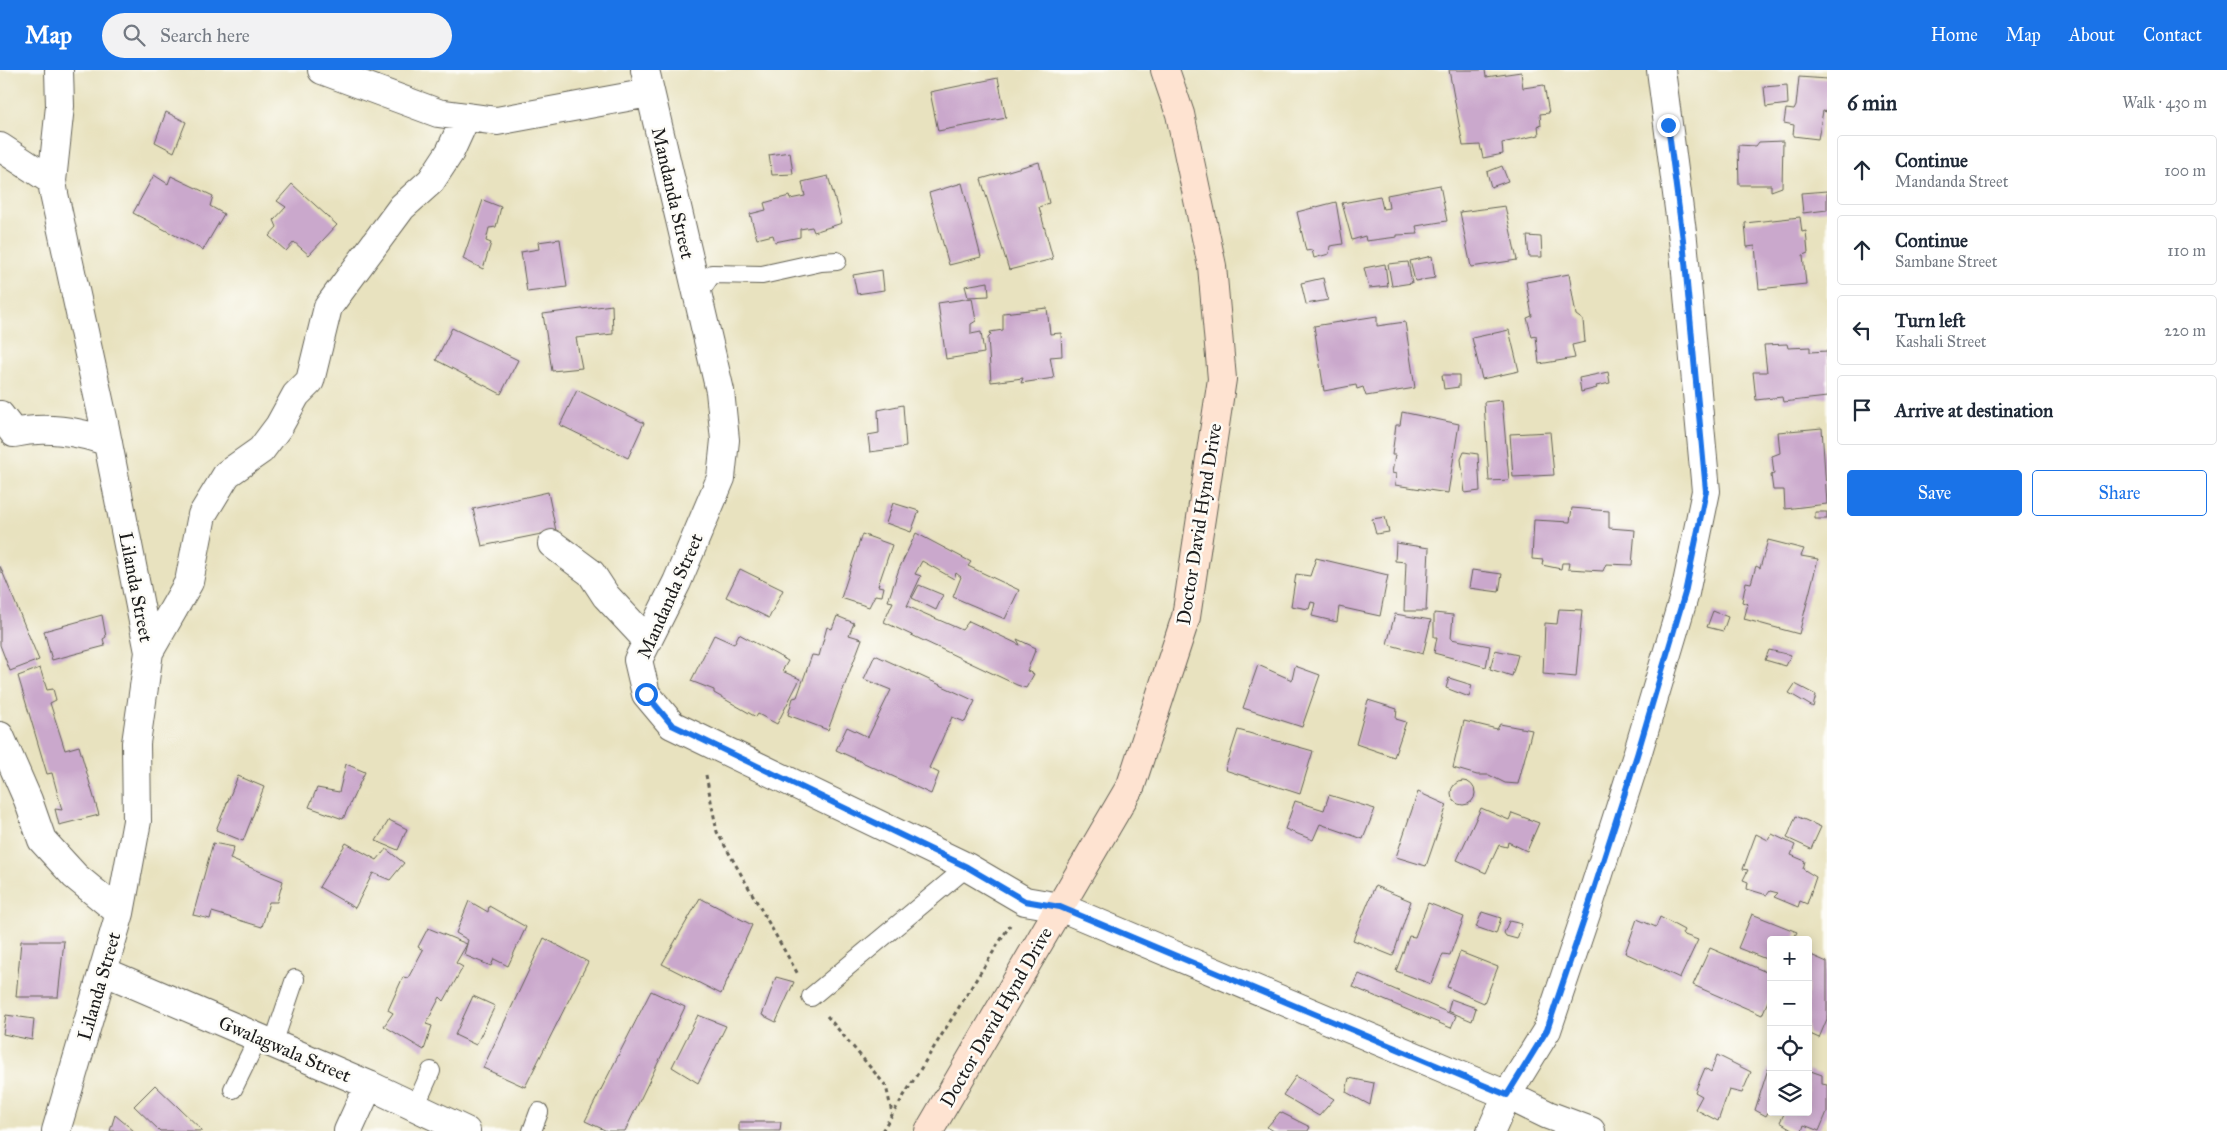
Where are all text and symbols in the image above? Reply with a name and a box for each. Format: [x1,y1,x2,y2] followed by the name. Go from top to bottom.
[102,13,452,58] search box
[25,20,72,50] text: Map
[120,21,148,49] icon: search
[160,24,250,47] text: Search here
[1931,24,1978,46] text: Home
[2006,24,2041,46] text: Map
[2069,24,2115,46] text: About
[2143,24,2202,46] text: Contact
[1847,90,1897,116] text: 6 min
[2122,93,2207,112] text: Walk · 430 m
[1657,114,1680,137] route end
[647,125,699,261] street label: Mandanda Street
[1895,149,1968,172] text: Continue
[1848,156,1876,184] icon: ahead
[2164,161,2206,180] text: 100 m
[1895,172,2008,191] text: Mandanda Street
[1895,229,1968,252] text: Continue
[1848,236,1876,264] icon: ahead
[2167,241,2206,260] text: 110 m
[1895,252,1997,271] text: Sambane Street
[1895,309,1965,332] text: Turn left
[1848,316,1876,344] icon: left
[2164,321,2206,340] text: 220 m
[1895,332,1987,351] text: Kashali Street
[1848,396,1876,424] icon: arrive
[1895,399,2053,422] text: Arrive at destination
[1172,421,1226,626] street label: Doctor David Hynd Drive
[1847,470,2022,516] button: Save
[2032,470,2207,516] button: Share
[114,530,158,644] street label: Lilanda Street
[632,530,708,662] street label: Mandanda Street
[635,683,658,706] route start
[935,923,1057,1111] street label: Doctor David Hynd Drive
[73,929,126,1043] street label: Lilanda Street
[1767,936,1812,1116] map controls
[1767,936,1812,981] button: +
[1767,981,1812,1026] button: −
[215,1011,355,1088] street label: Gwalagwala Street
[1767,1026,1812,1071] button: locate
[1767,1071,1812,1116] button: layers

